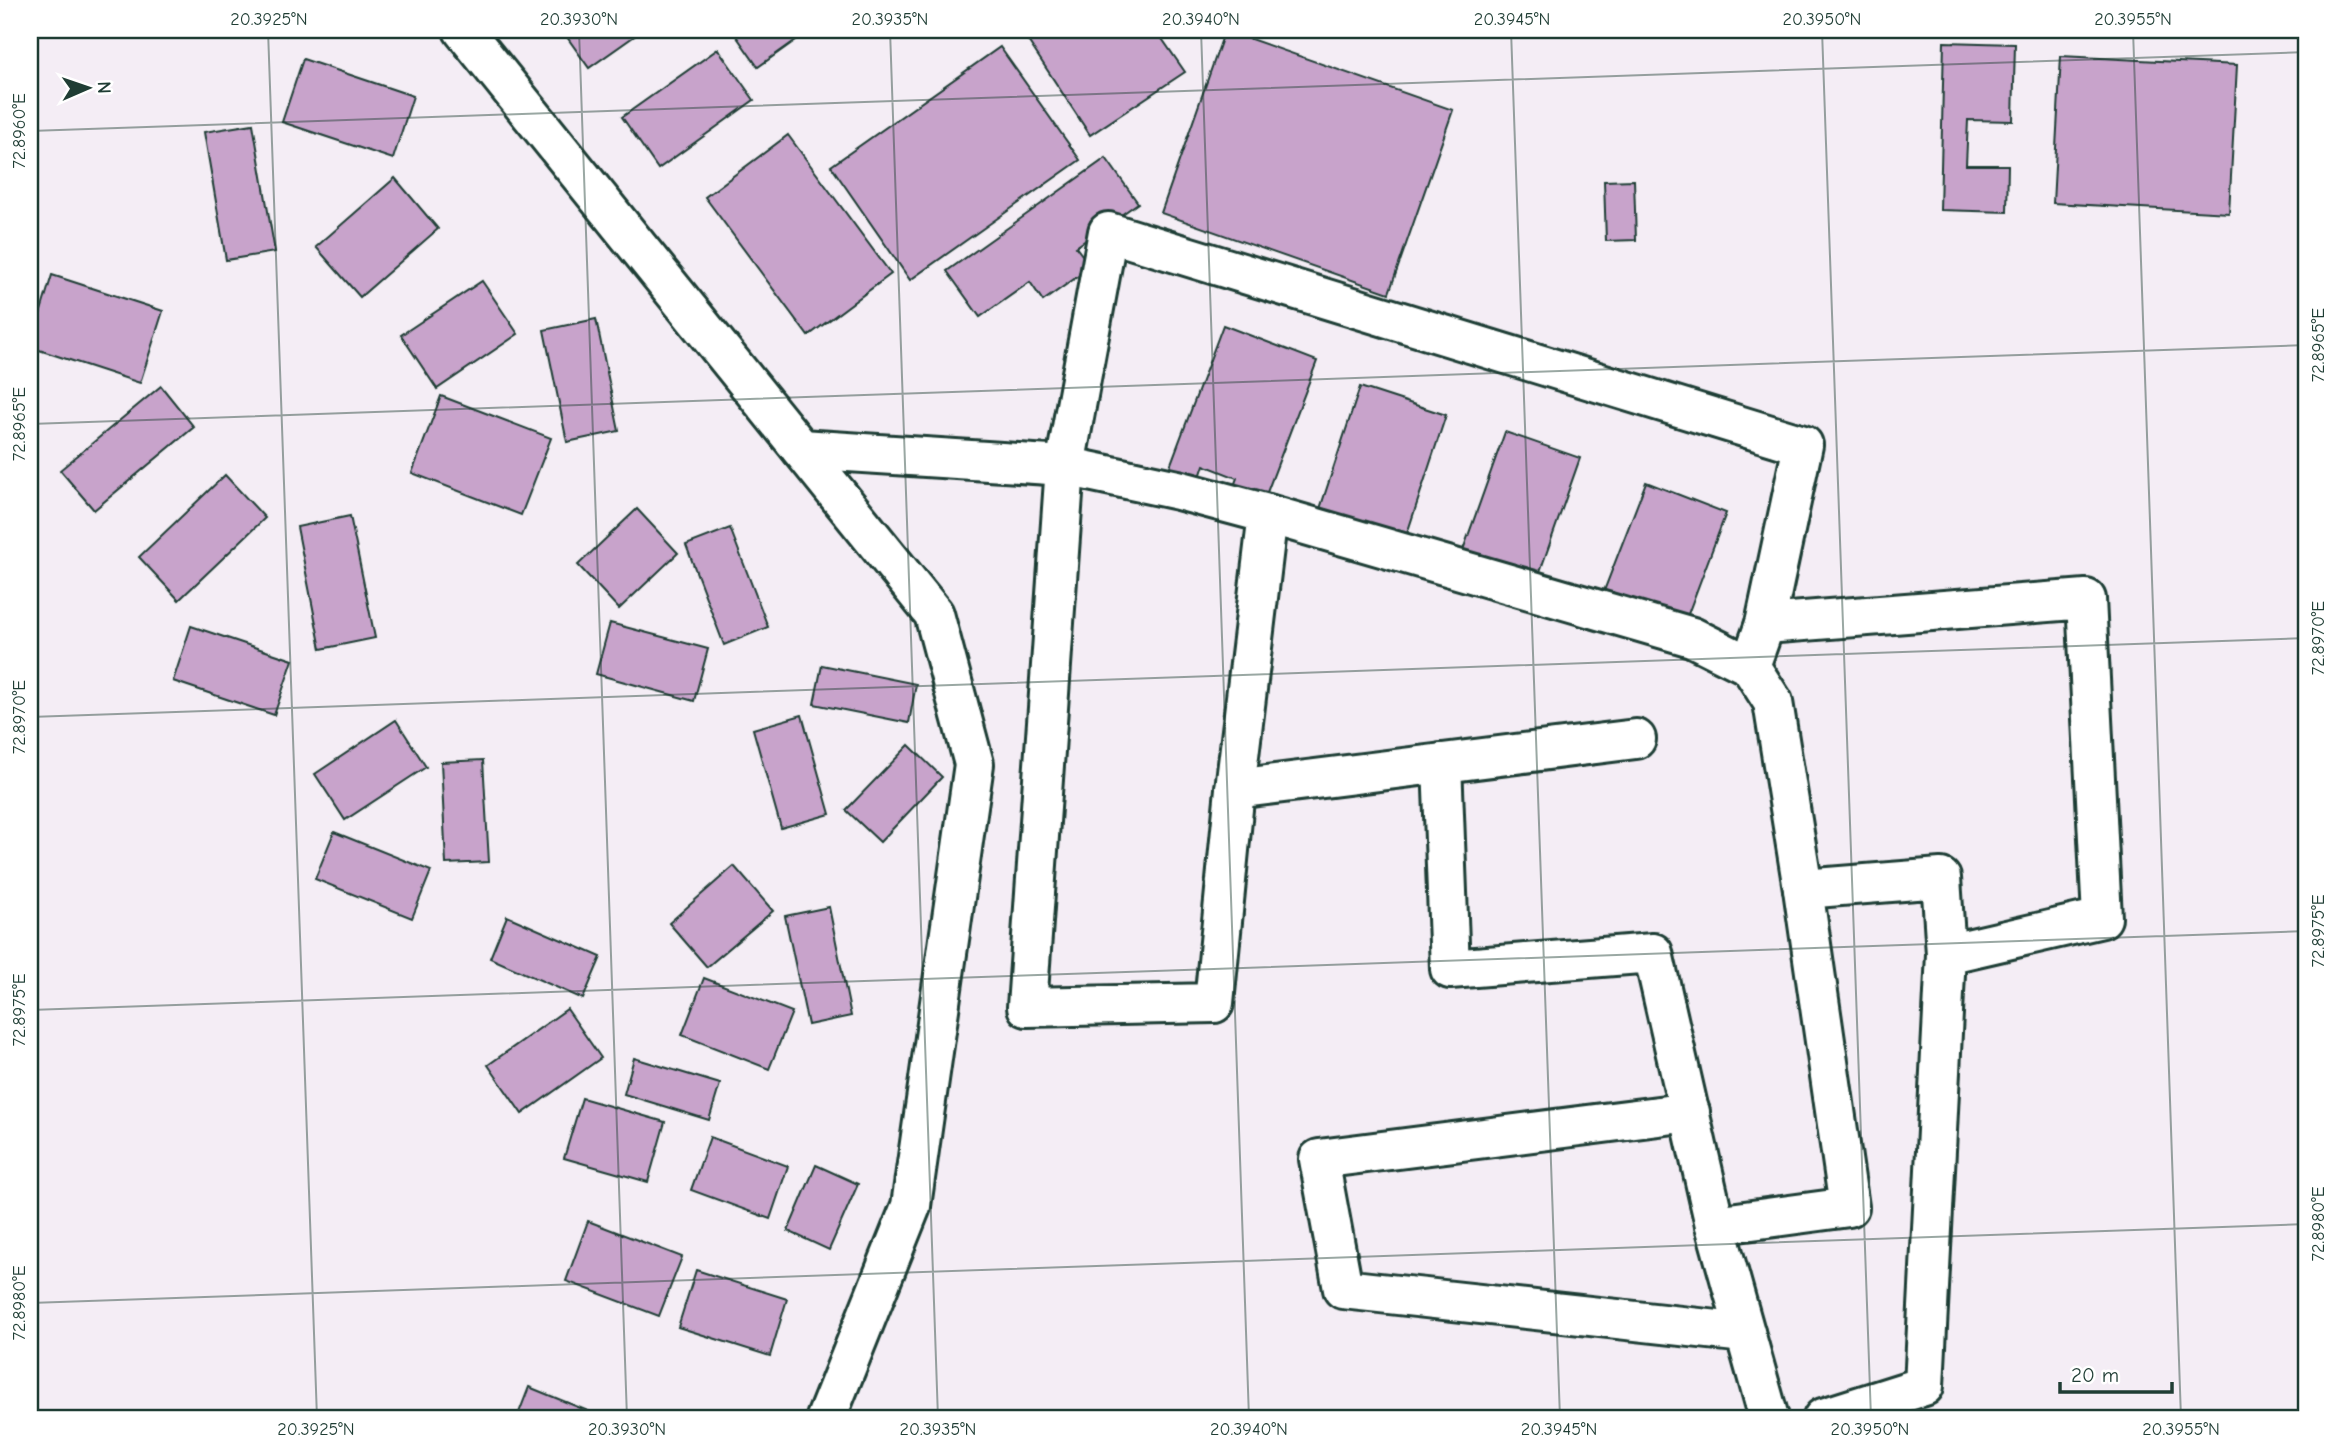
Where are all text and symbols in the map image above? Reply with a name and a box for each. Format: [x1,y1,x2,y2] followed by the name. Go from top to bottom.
[230,9,308,30] text: 20.3925°N
[540,9,618,30] text: 20.3930°N
[852,9,928,30] text: 20.3935°N
[1162,9,1240,30] text: 20.3940°N
[1474,9,1550,30] text: 20.3945°N
[1783,9,1861,30] text: 20.3950°N
[2094,9,2172,30] text: 20.3955°N
[52,52,122,122] north arrow
[93,81,115,94] text: N
[9,93,30,169] text: 72.8960°E
[2308,308,2329,382] text: 72.8965°E
[9,387,30,461] text: 72.8965°E
[2308,601,2329,675] text: 72.8970°E
[9,680,30,754] text: 72.8970°E
[2308,894,2329,968] text: 72.8975°E
[9,973,30,1047] text: 72.8975°E
[2308,1186,2329,1262] text: 72.8980°E
[9,1265,30,1341] text: 72.8980°E
[2060,1350,2172,1394] scale bar
[2071,1363,2119,1387] text: 20 m
[277,1419,355,1440] text: 20.3925°N
[588,1419,666,1440] text: 20.3930°N
[900,1419,976,1440] text: 20.3935°N
[1210,1419,1288,1440] text: 20.3940°N
[1521,1419,1597,1440] text: 20.3945°N
[1831,1419,1909,1440] text: 20.3950°N
[2142,1419,2220,1440] text: 20.3955°N

